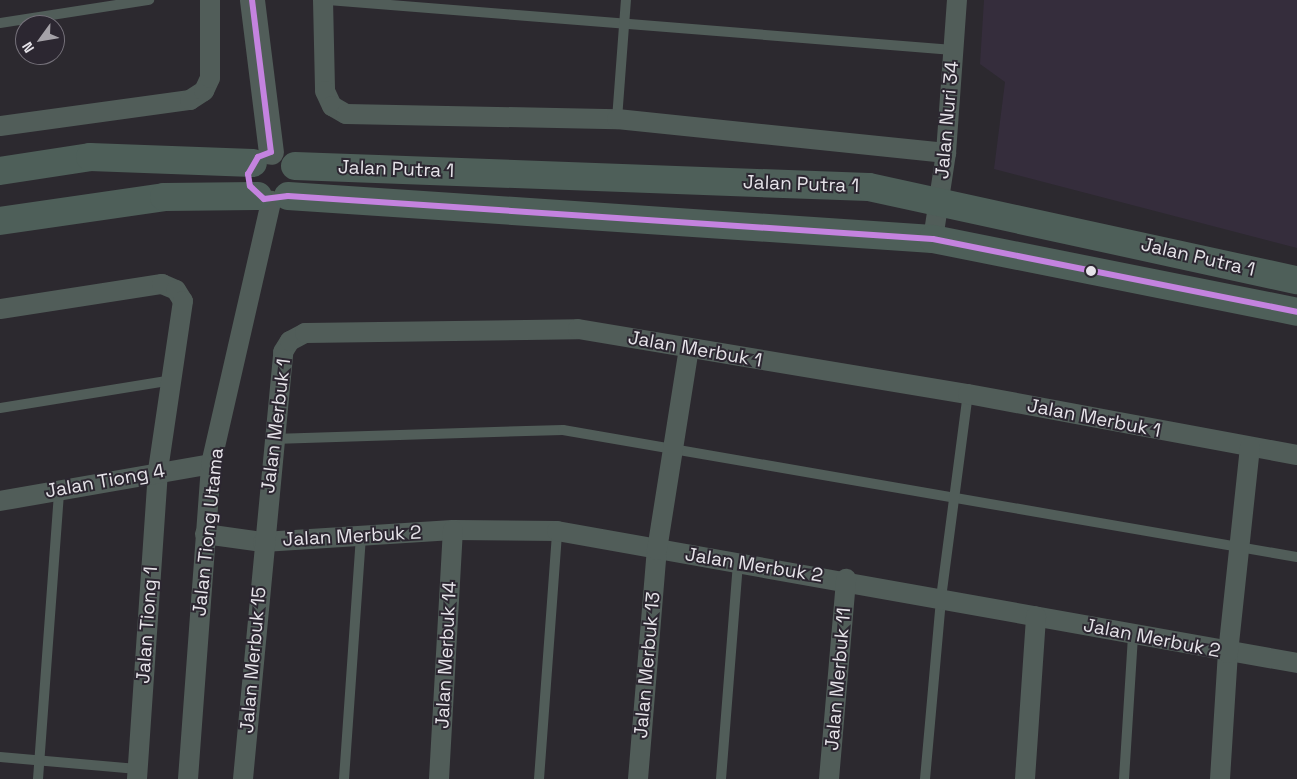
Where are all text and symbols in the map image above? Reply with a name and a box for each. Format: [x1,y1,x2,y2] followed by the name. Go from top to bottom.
[15,15,65,65] north arrow
[18,39,38,56] text: N
[930,60,964,180] street label: Jalan Nuri 34
[338,156,454,182] street label: Jalan Putra 1
[743,171,859,197] street label: Jalan Putra 1
[1139,233,1257,281] street label: Jalan Putra 1
[1086,266,1096,276] unlabelled marker
[626,326,764,372] street label: Jalan Merbuk 1
[256,357,296,495] street label: Jalan Merbuk 1
[1025,394,1163,442] street label: Jalan Merbuk 1
[188,447,228,617] street label: Jalan Tiong Utama
[43,459,167,503] street label: Jalan Tiong 4
[282,521,422,551] street label: Jalan Merbuk 2
[684,543,824,587] street label: Jalan Merbuk 2
[132,565,162,685] street label: Jalan Tiong 1
[431,581,461,729] street label: Jalan Merbuk 14
[235,586,271,734] street label: Jalan Merbuk 15
[629,591,665,739] street label: Jalan Merbuk 13
[820,607,856,751] street label: Jalan Merbuk 11
[1082,614,1222,662] street label: Jalan Merbuk 2

